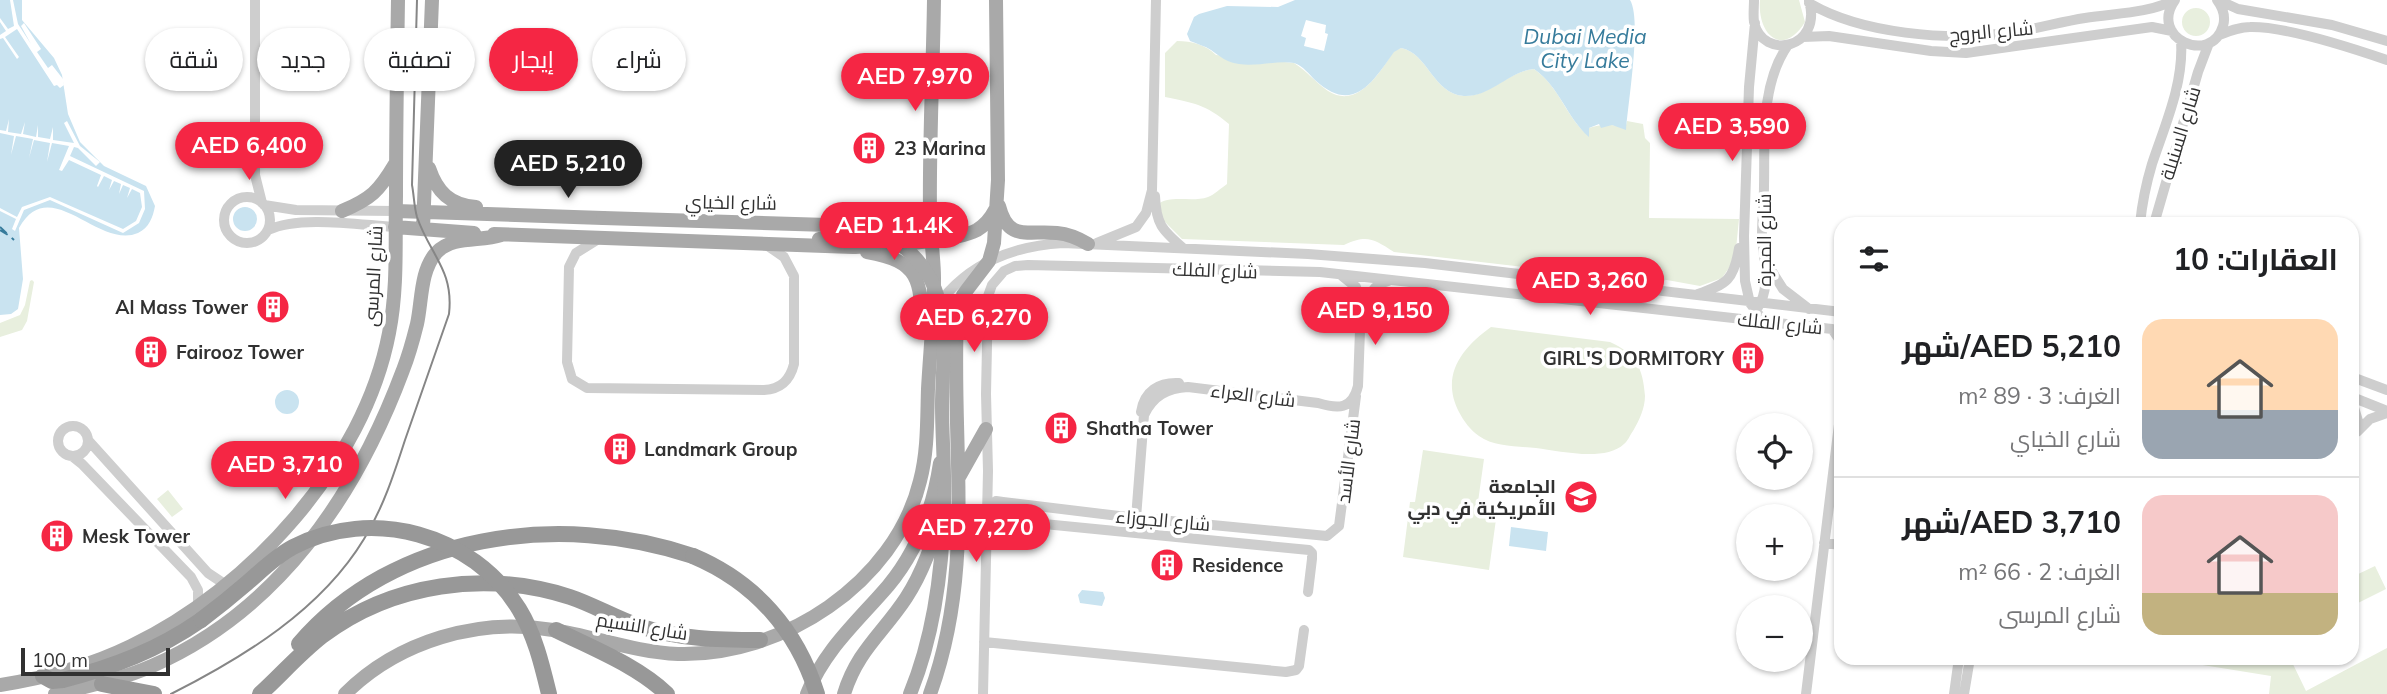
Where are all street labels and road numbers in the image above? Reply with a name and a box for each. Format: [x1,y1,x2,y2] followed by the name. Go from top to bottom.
[1948,15,2034,49] street label: شارع البروج
[2154,83,2207,183] street label: شارع السنبلة
[685,189,777,218] street label: شارع الخياي
[1752,193,1778,287] street label: شارع المجرة
[358,225,390,327] street label: شارع المرسى
[1172,257,1258,285] street label: شارع الفلك
[1736,307,1824,341] street label: شارع الفلك
[1209,378,1297,414] street label: شارع العراء
[1331,417,1367,505] street label: شارع الأسد
[1114,504,1211,538] street label: شارع الجوزاء
[594,607,689,647] street label: شارع النسيم

